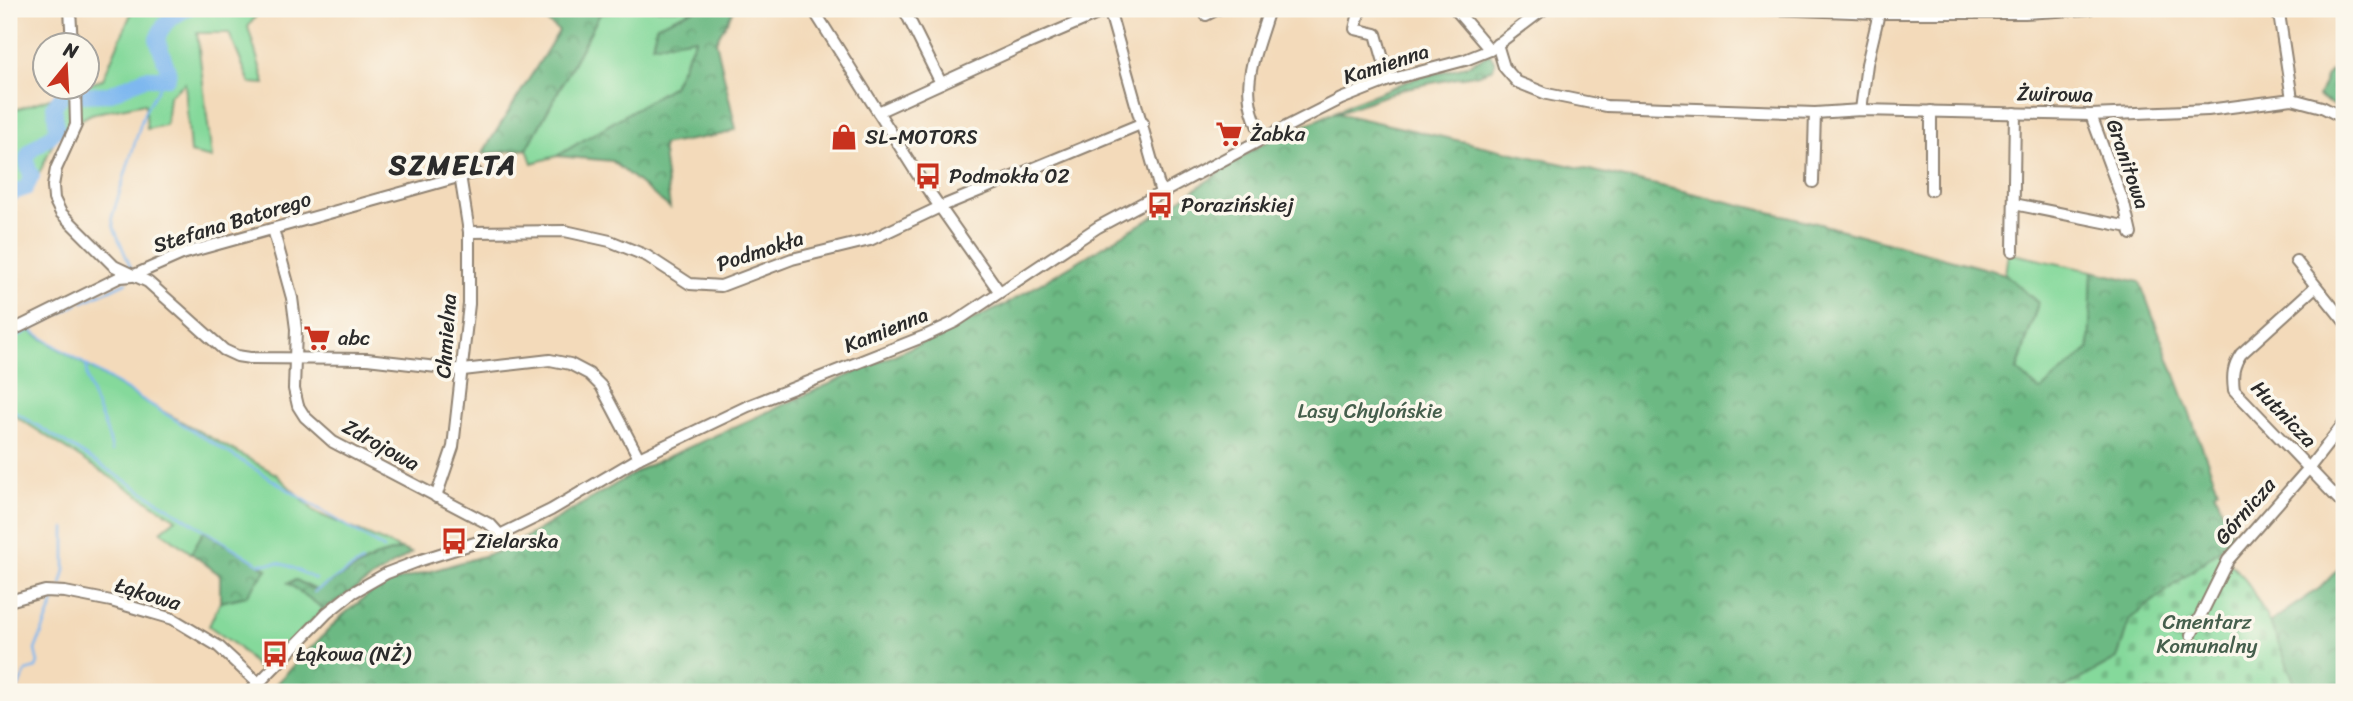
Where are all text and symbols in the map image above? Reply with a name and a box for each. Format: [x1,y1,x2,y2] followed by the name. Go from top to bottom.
[32,32,102,102] north arrow
[59,32,83,68] text: N
[1338,32,1434,96] street label: Kamienna
[2017,74,2094,114] street label: Żwirowa
[2095,114,2161,215] street label: Granitowa
[1250,115,1306,153] place label: Żabka
[865,118,977,156] place label: SL-MOTORS
[1214,119,1244,149] supermarket icon: Żabka
[829,122,859,152] shop icon: SL-MOTORS
[388,140,517,189] district label: SZMELTA
[949,157,1070,195] place label: Podmokła 02
[913,161,943,191] bus stop icon: Podmokła 02
[148,180,316,264] street label: Stefana Batorego
[1181,186,1294,224] place label: Porazińskiej
[1145,190,1175,220] bus stop icon: Porazińskiej
[711,219,809,283] street label: Podmokła
[424,292,468,380] street label: Chmielna
[838,296,935,364] street label: Kamienna
[338,319,371,357] place label: abc
[302,323,332,353] supermarket icon: abc
[2241,371,2327,458] street label: Hutnicza
[1298,392,1442,430] park label: Lasy Chylońskie
[335,408,427,482] street label: Zdrojowa
[2204,468,2286,554] street label: Górnicza
[475,522,559,560] place label: Zielarska
[439,526,469,556] bus stop icon: Zielarska
[110,566,186,622] street label: Łąkowa
[2157,603,2258,665] park label: Cmentarz Komunalny
[296,635,412,673] place label: Łąkowa (NŻ)
[260,639,290,669] bus stop icon: Łąkowa (NŻ)

